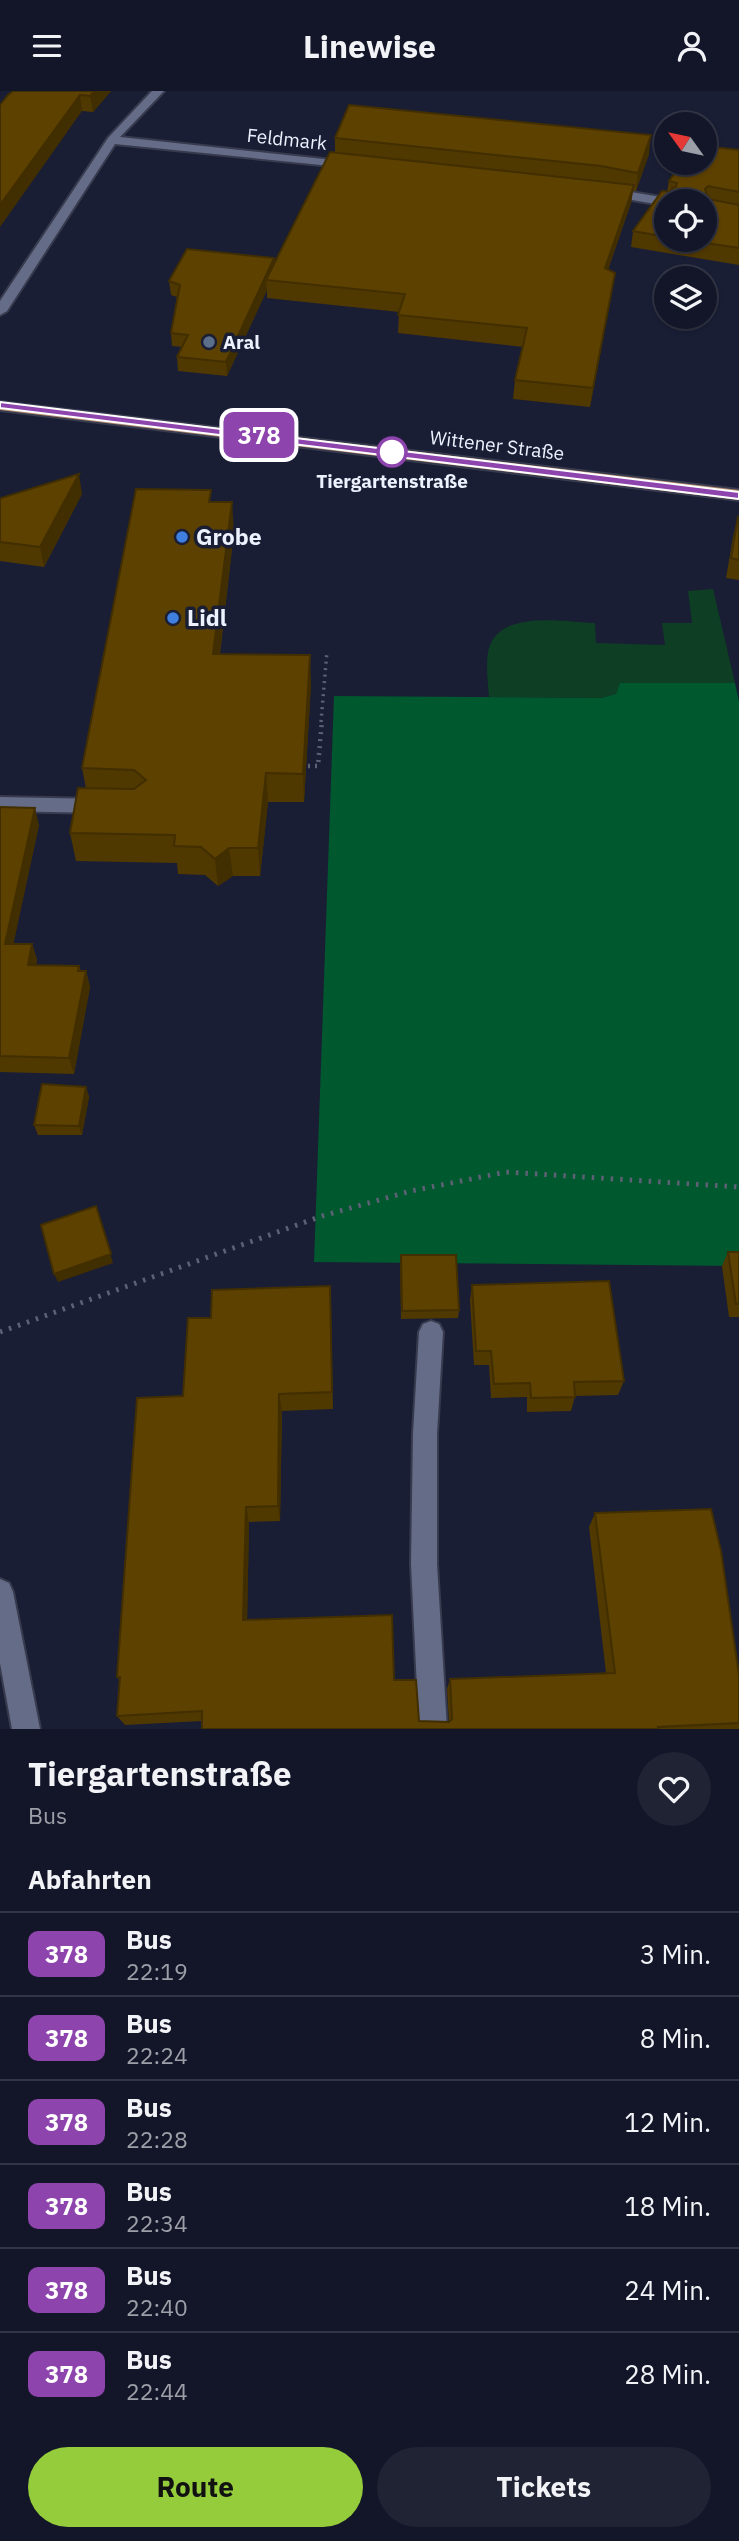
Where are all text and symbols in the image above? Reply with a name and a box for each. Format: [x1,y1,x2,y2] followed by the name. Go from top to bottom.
[303,25,436,67] text: Linewise
[28,27,66,65] icon: menu
[673,27,711,65] icon: person
[654,112,718,175] north arrow
[654,112,717,329] map controls
[246,123,328,155] street label: Feldmark
[654,189,717,252] button: locate
[654,266,717,329] button: layers
[223,330,260,354] place label: Aral
[201,334,217,350] marker: Aral
[219,412,299,458] line badge: 378
[237,419,281,451] text: 378
[428,425,566,465] street label: Wittener Straße
[377,437,407,467] marker: Tiergartenstraße
[316,469,468,493] place label: Tiergartenstraße
[196,521,262,551] place label: Grobe
[174,529,190,545] marker: Grobe
[187,602,227,632] place label: Lidl
[165,610,181,626] marker: Lidl
[28,1752,291,1795] text: Tiergartenstraße
[637,1752,711,1826] button: heart
[28,1800,67,1830] text: Bus
[28,1862,152,1896] text: Abfahrten
[126,1922,172,1956] text: Bus
[640,1937,711,1971] text: 3 Min.
[45,1938,88,1970] text: 378
[126,1956,188,1986] text: 22:19
[126,2006,172,2040] text: Bus
[640,2021,711,2055] text: 8 Min.
[45,2022,88,2054] text: 378
[126,2040,188,2070] text: 22:24
[126,2090,172,2124] text: Bus
[624,2105,711,2139] text: 12 Min.
[45,2106,88,2138] text: 378
[126,2124,188,2154] text: 22:28
[126,2174,172,2208] text: Bus
[624,2189,711,2223] text: 18 Min.
[45,2190,88,2222] text: 378
[126,2208,188,2238] text: 22:34
[126,2258,172,2292] text: Bus
[624,2273,711,2307] text: 24 Min.
[45,2274,88,2306] text: 378
[126,2292,188,2322] text: 22:40
[126,2342,172,2376] text: Bus
[624,2357,711,2391] text: 28 Min.
[45,2358,88,2390] text: 378
[126,2376,188,2406] text: 22:44
[28,2447,363,2527] button: Route
[377,2447,711,2527] button: Tickets

